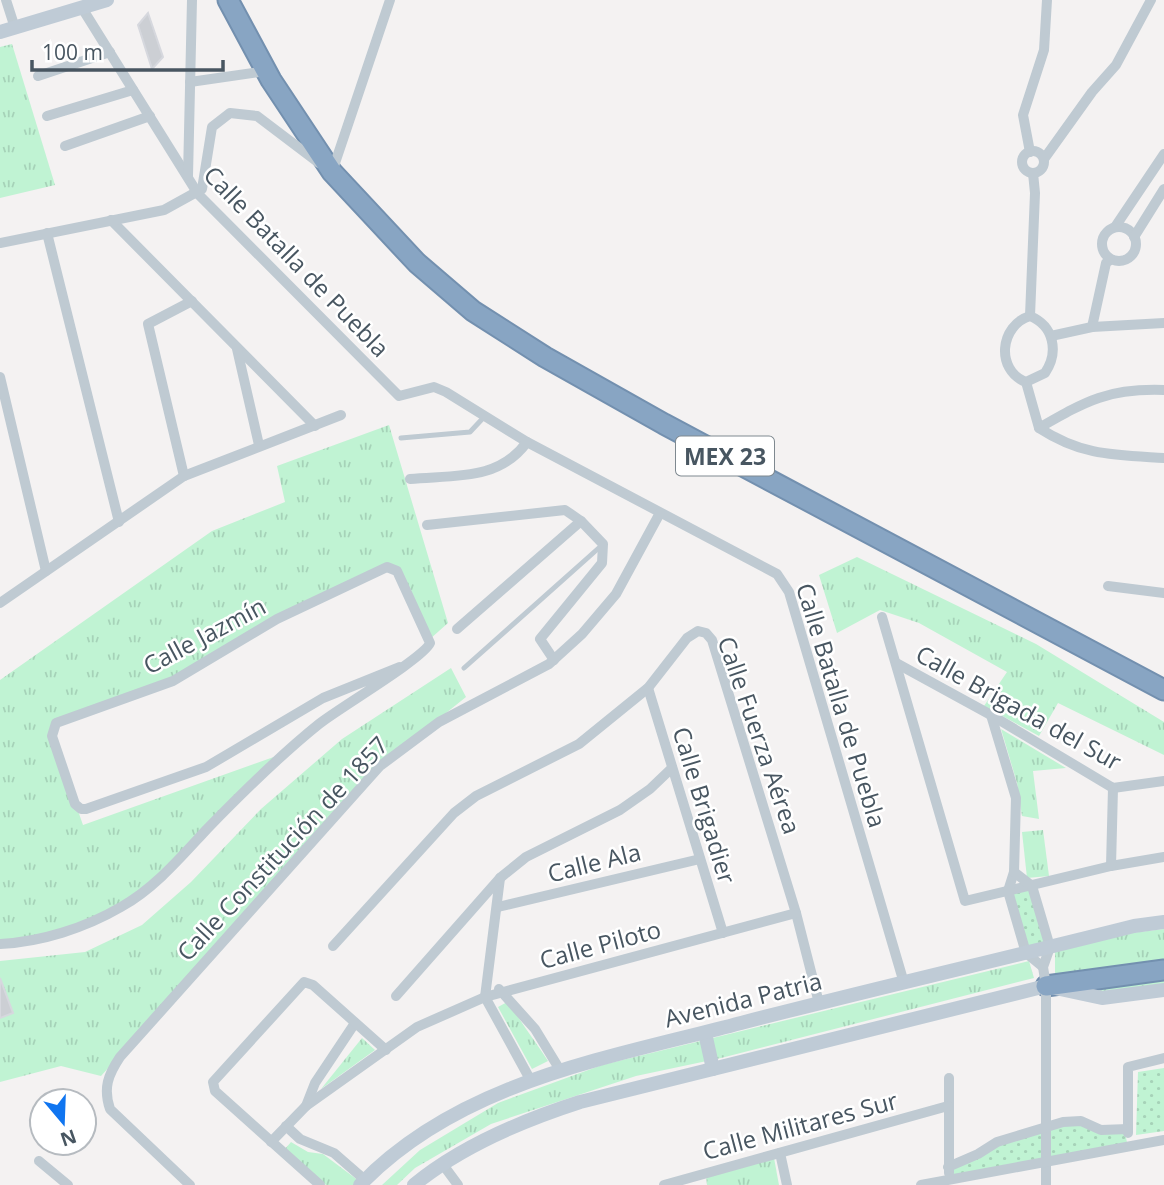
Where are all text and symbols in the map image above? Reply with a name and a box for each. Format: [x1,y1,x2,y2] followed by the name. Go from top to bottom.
[32,28,222,72] scale bar
[42,38,103,66] text: 100 m
[197,158,397,364] street label: Calle Batalla de Puebla
[676,436,774,476] road number: MEX 23
[789,579,895,831] street label: Calle Batalla de Puebla
[137,589,271,681] street label: Calle Jazmín
[711,632,809,838] street label: Calle Fuerza Aérea
[910,637,1128,777] street label: Calle Brigada del Sur
[666,723,745,887] street label: Calle Brigadier
[169,728,395,968] street label: Calle Constitución de 1857
[544,835,644,889] street label: Calle Ala
[536,912,664,976] street label: Calle Piloto
[661,963,825,1035] street label: Avenida Patria
[699,1083,901,1167] street label: Calle Militares Sur
[28,1087,98,1157] north arrow
[57,1123,80,1153] text: N

